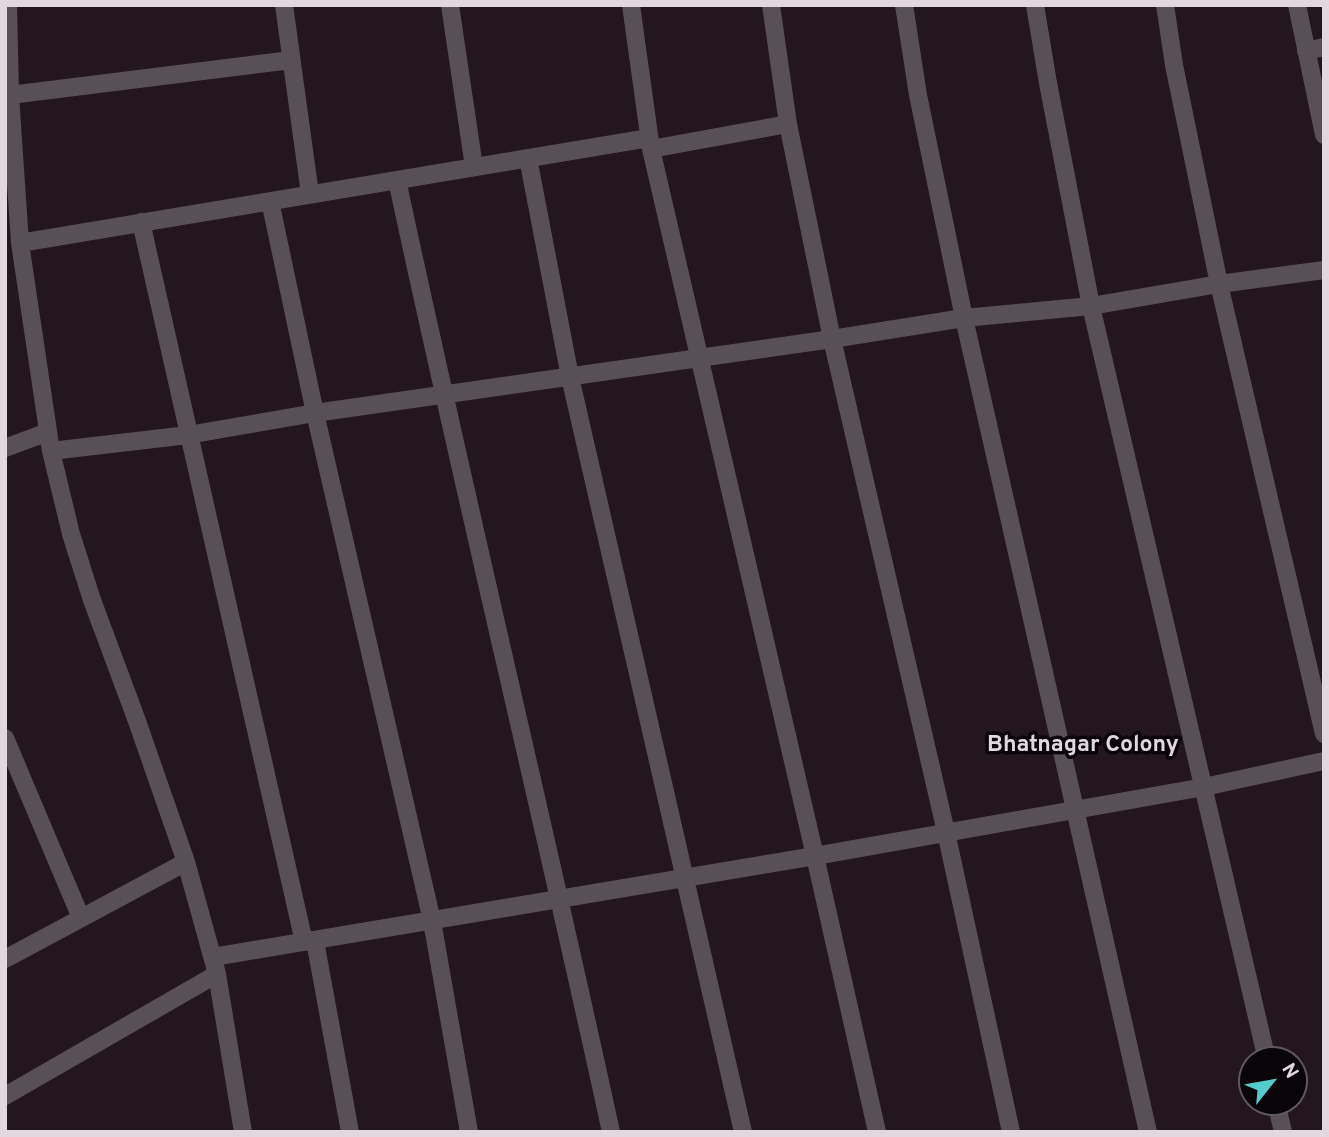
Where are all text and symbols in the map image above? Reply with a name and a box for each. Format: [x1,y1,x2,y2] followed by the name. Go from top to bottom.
[987,732,1179,760] district label: Bhatnagar Colony
[1238,1046,1308,1116] north arrow
[1275,1059,1303,1083] text: N

